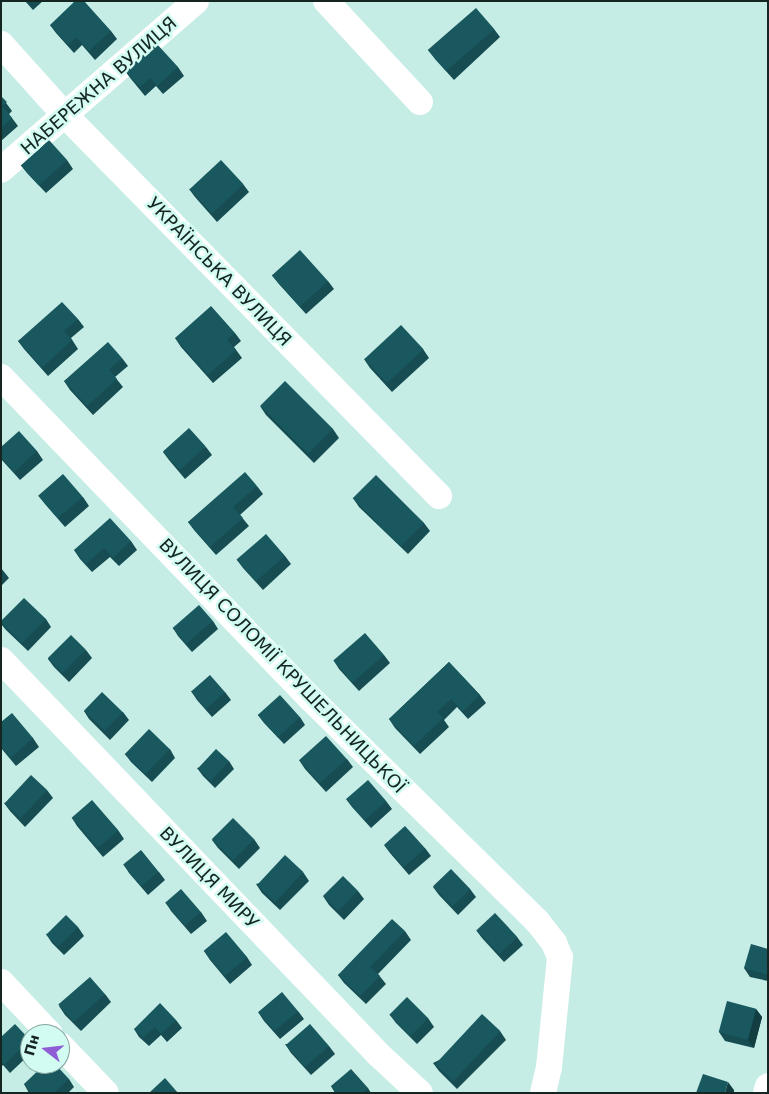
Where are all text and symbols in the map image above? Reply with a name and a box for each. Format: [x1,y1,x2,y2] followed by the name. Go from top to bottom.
[17,12,181,160] street label: НАБЕРЕЖНА ВУЛИЦЯ
[142,193,296,351] street label: УКРАЇНСЬКА ВУЛИЦЯ
[154,534,410,798] street label: ВУЛИЦЯ СОЛОМІЇ КРУШЕЛЬНИЦЬКОЇ
[155,823,263,933] street label: ВУЛИЦЯ МИРУ
[20,1024,70,1074] north arrow
[21,1033,42,1058] text: Пн

